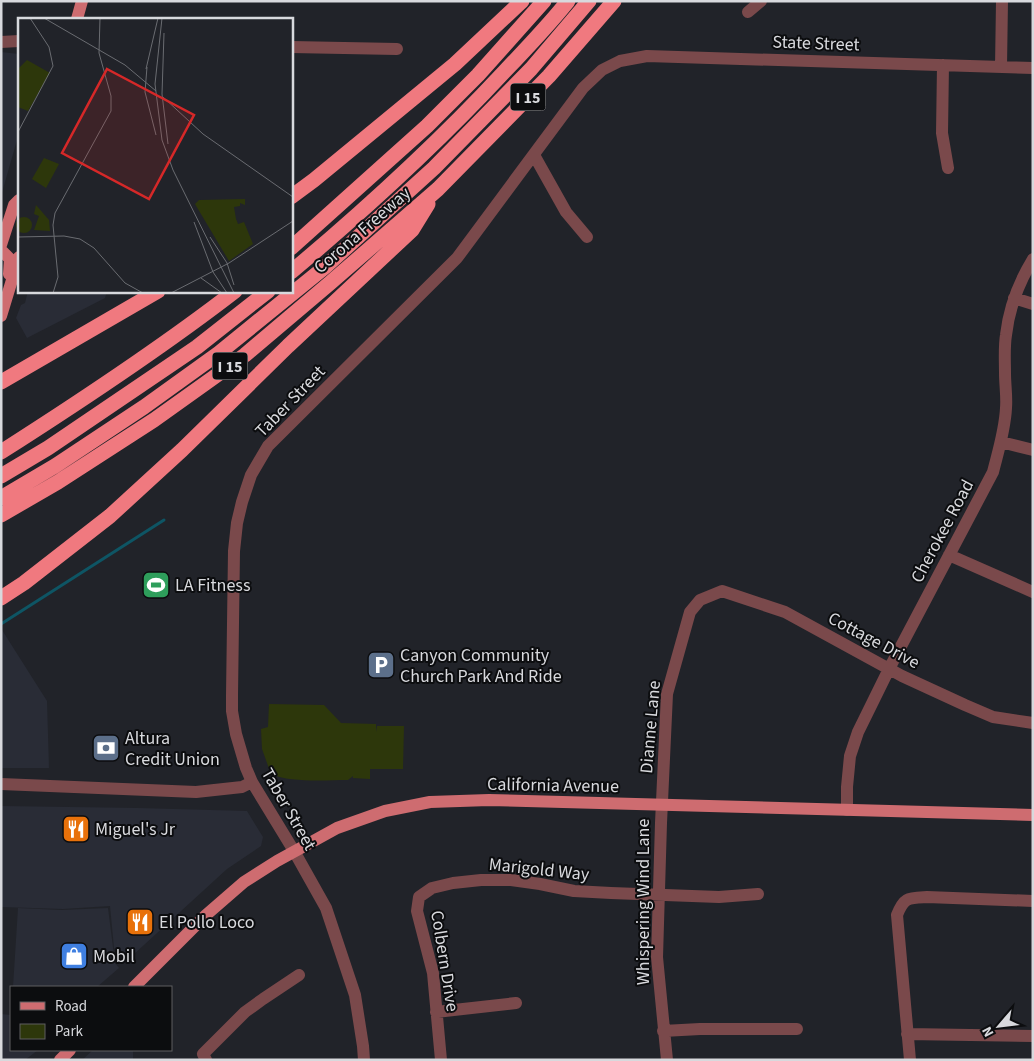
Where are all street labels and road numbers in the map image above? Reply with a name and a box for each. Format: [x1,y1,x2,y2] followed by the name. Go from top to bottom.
[772,29,860,58] street label: State Street
[510,84,546,110] road number: I 15
[308,181,417,280] street label: Corona Freeway
[212,352,248,380] road number: I 15
[250,360,331,443] street label: Taber Street
[905,475,980,587] street label: Cherokee Road
[823,606,924,675] street label: Cottage Drive
[634,679,667,775] street label: Dianne Lane
[255,763,322,855] street label: Taber Street
[487,772,619,799] street label: California Avenue
[631,819,656,985] street label: Whispering Wind Lane
[487,852,591,887] street label: Marigold Way
[424,909,465,1014] street label: Colbern Drive

